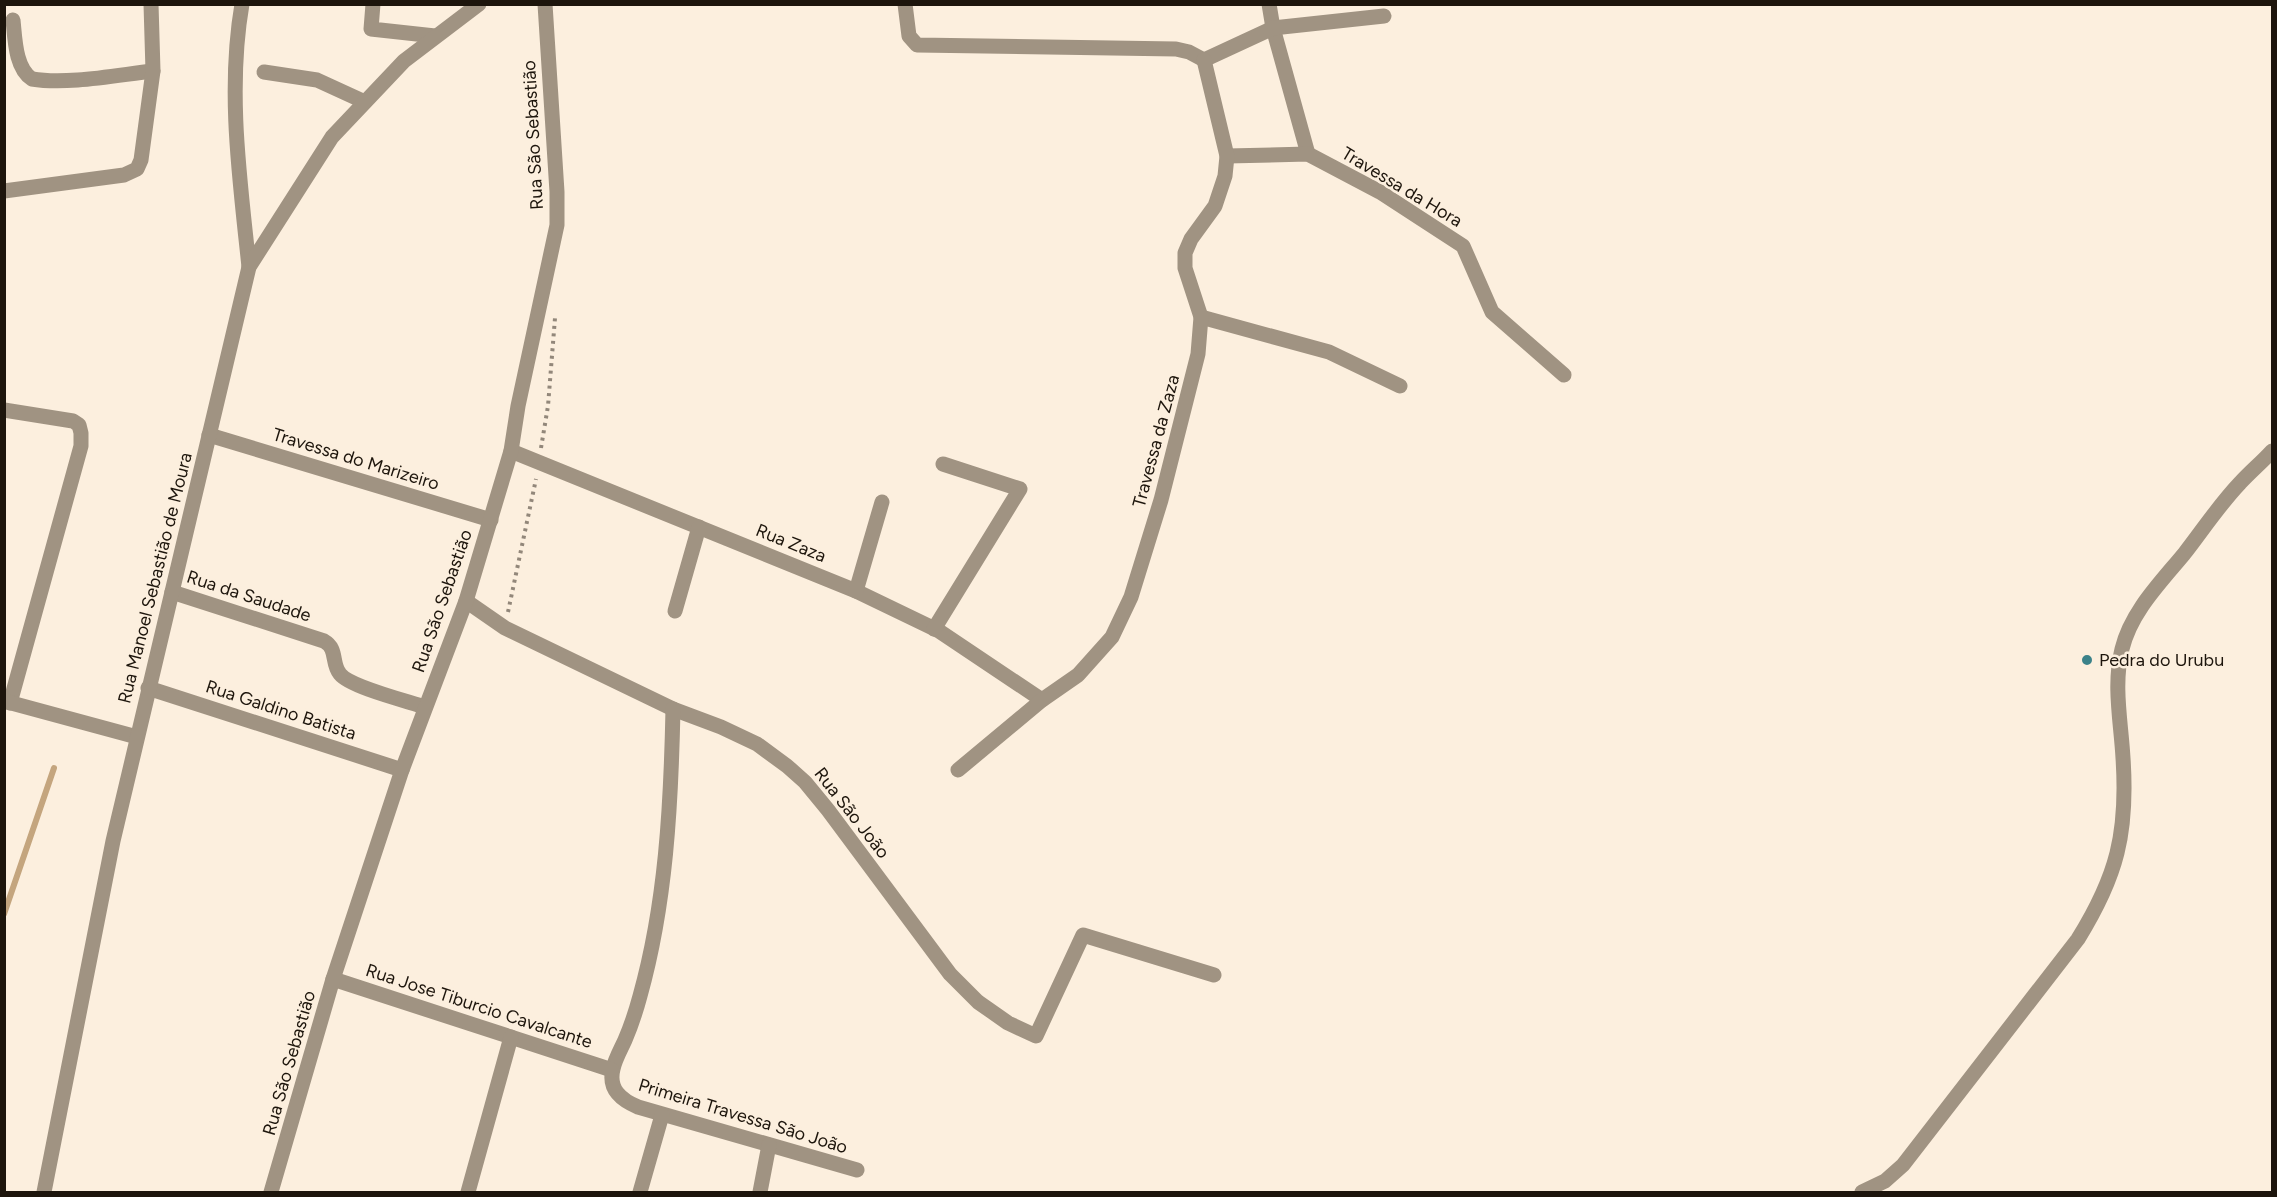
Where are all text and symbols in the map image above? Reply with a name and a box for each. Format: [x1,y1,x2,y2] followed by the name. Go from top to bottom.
[518,60,548,210] street label: Rua São Sebastião
[1338,142,1466,232] street label: Travessa da Hora
[1128,372,1184,510] street label: Travessa da Zaza
[270,423,442,495] street label: Travessa do Marizeiro
[113,450,197,706] street label: Rua Manoel Sebastião de Moura
[753,519,829,567] street label: Rua Zaza
[407,527,477,675] street label: Rua São Sebastião
[184,566,314,627] street label: Rua da Saudade
[2099,649,2224,671] place label: Pedra do Urubu
[2080,653,2094,667] marker: Pedra do Urubu
[203,675,359,745] street label: Rua Galdino Batista
[810,763,894,863] street label: Rua São João
[363,959,595,1053] street label: Rua Jose Tiburcio Cavalcante
[258,988,320,1138] street label: Rua São Sebastião
[636,1074,850,1158] street label: Primeira Travessa São João

